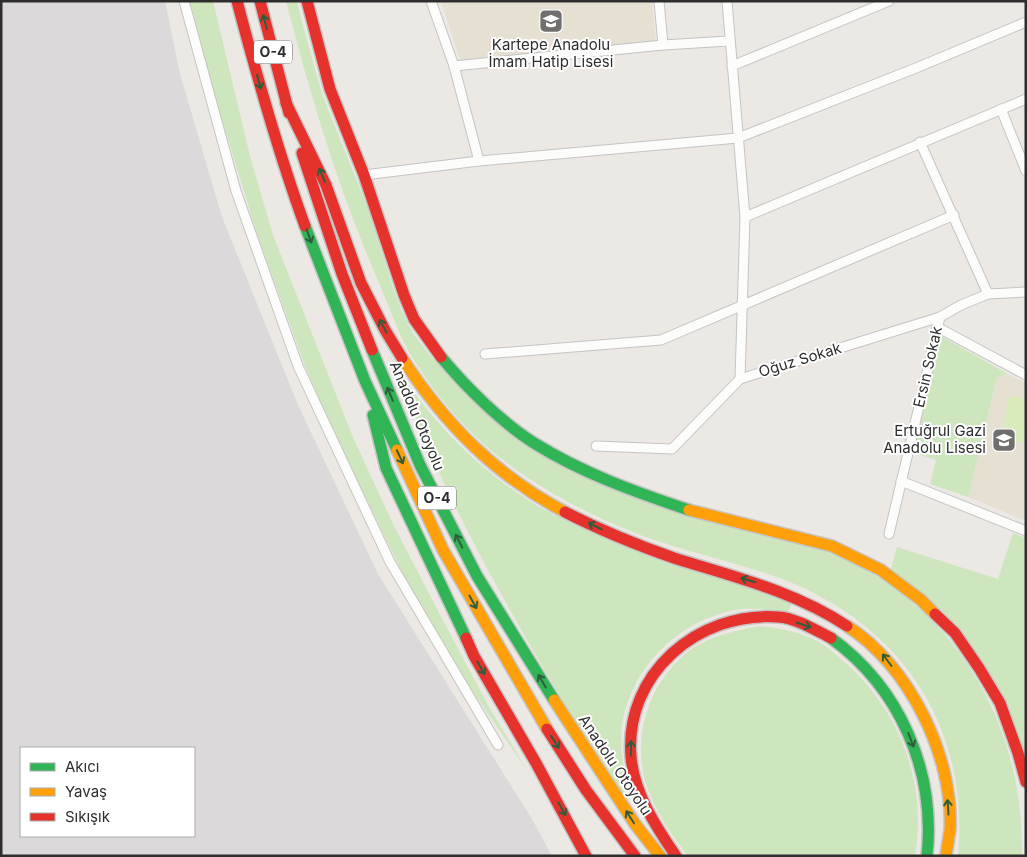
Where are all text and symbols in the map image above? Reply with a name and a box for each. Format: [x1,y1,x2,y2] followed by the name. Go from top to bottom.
[538,8,564,34] school or university icon: Kartepe Anadolu İmam Hatip Lisesi
[260,14,270,30] one-way arrow
[489,35,613,71] place label: Kartepe Anadolu İmam Hatip Lisesi
[254,41,292,64] road number: O-4
[254,74,264,90] one-way arrow
[317,168,326,184] one-way arrow
[305,228,314,244] one-way arrow
[378,318,388,333] one-way arrow
[909,324,946,409] street label: Ersin Sokak
[756,338,844,381] street label: Oğuz Sokak
[386,358,449,473] street label: Anadolu Otoyolu
[384,387,394,402] one-way arrow
[883,421,986,457] place label: Ertuğrul Gazi Anadolu Lisesi
[991,427,1017,453] school or university icon: Ertuğrul Gazi Anadolu Lisesi
[396,449,405,464] one-way arrow
[418,486,456,509] road number: O-4
[588,521,603,530] one-way arrow
[454,534,463,549] one-way arrow
[741,575,756,584] one-way arrow
[468,595,478,609] one-way arrow
[796,620,812,630] one-way arrow
[881,654,892,667] one-way arrow
[476,661,486,676] one-way arrow
[537,674,547,688] one-way arrow
[575,711,656,819] street label: Anadolu Otoyolu
[908,733,917,748] one-way arrow
[550,735,560,749] one-way arrow
[626,740,636,756] one-way arrow
[20,747,195,837] legend
[65,757,99,776] text: Akıcı
[65,782,107,801] text: Yavaş
[943,800,953,816] one-way arrow
[557,802,567,817] one-way arrow
[65,807,111,826] text: Sıkışık
[625,810,636,824] one-way arrow

